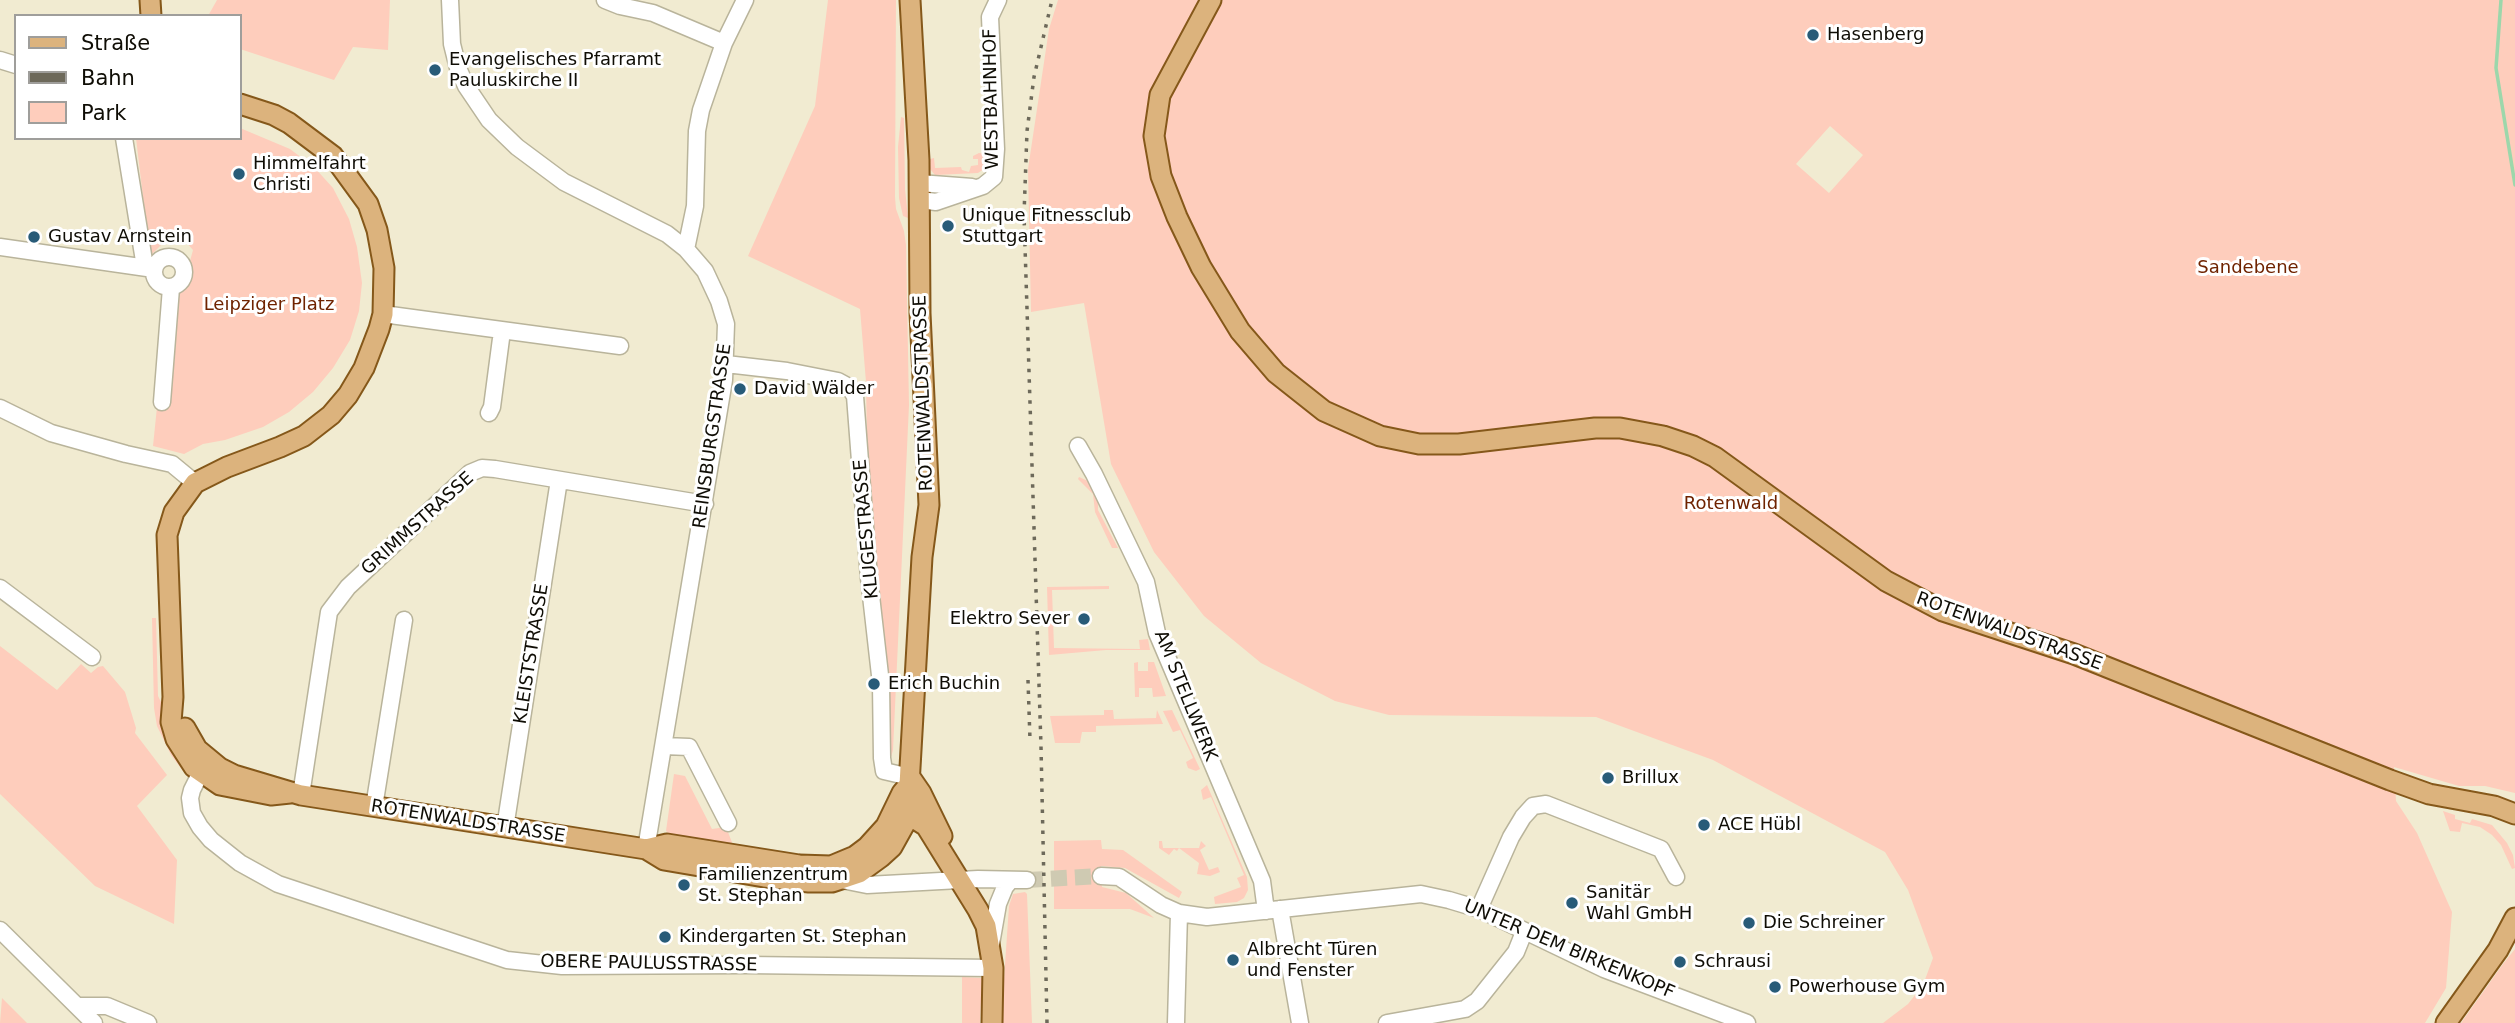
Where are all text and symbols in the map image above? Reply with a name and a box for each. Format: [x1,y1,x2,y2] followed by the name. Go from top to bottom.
[14,14,242,140] legend
[1827,24,1924,46] place label: Hasenberg
[1805,27,1821,43] marker: Hasenberg
[980,28,1004,170] street label: WESTBAHNHOF
[81,31,150,55] text: Straße
[449,49,661,92] place label: Evangelisches Pfarramt Pauluskirche II
[427,62,443,78] marker: Evangelisches Pfarramt Pauluskirche II
[81,66,135,90] text: Bahn
[81,101,126,125] text: Park
[253,153,366,196] place label: Himmelfahrt Christi
[231,166,247,182] marker: Himmelfahrt Christi
[962,205,1131,248] place label: Unique Fitnessclub Stuttgart
[940,218,956,234] marker: Unique Fitnessclub Stuttgart
[48,226,192,248] place label: Gustav Arnstein
[26,229,42,245] marker: Gustav Arnstein
[2197,257,2299,279] park label: Sandebene
[204,294,334,316] park label: Leipziger Platz
[910,295,938,491] street label: ROTENWALDSTRASSE
[689,342,737,530] street label: REINSBURGSTRASSE
[754,378,874,400] place label: David Wälder
[732,381,748,397] marker: David Wälder
[850,458,884,600] street label: KLUGESTRASSE
[357,468,479,580] street label: GRIMMSTRASSE
[1684,493,1778,515] park label: Rotenwald
[510,582,554,726] street label: KLEISTSTRASSE
[1913,588,2105,676] street label: ROTENWALDSTRASSE
[950,608,1070,630] place label: Elektro Sever
[1076,611,1092,627] marker: Elektro Sever
[1149,627,1221,765] street label: AM STELLWERK
[888,673,1000,695] place label: Erich Buchin
[866,676,882,692] marker: Erich Buchin
[1622,767,1679,789] place label: Brillux
[1600,770,1616,786] marker: Brillux
[369,796,567,848] street label: ROTENWALDSTRASSE
[1718,814,1801,836] place label: ACE Hübl
[1696,817,1712,833] marker: ACE Hübl
[698,864,848,906] place label: Familienzentrum St. Stephan
[676,877,692,893] marker: Familienzentrum St. Stephan
[1586,882,1692,924] place label: Sanitär Wahl GmbH
[1564,895,1580,911] marker: Sanitär Wahl GmbH
[1460,896,1678,1004] street label: UNTER DEM BIRKENKOPF
[1763,912,1884,934] place label: Die Schreiner
[1741,915,1757,931] marker: Die Schreiner
[679,926,907,948] place label: Kindergarten St. Stephan
[657,929,673,945] marker: Kindergarten St. Stephan
[1247,939,1377,982] place label: Albrecht Türen und Fenster
[540,951,758,977] street label: OBERE PAULUSSTRASSE
[1694,951,1771,973] place label: Schrausi
[1225,952,1241,968] marker: Albrecht Türen und Fenster
[1672,954,1688,970] marker: Schrausi
[1789,976,1945,998] place label: Powerhouse Gym
[1767,979,1783,995] marker: Powerhouse Gym

